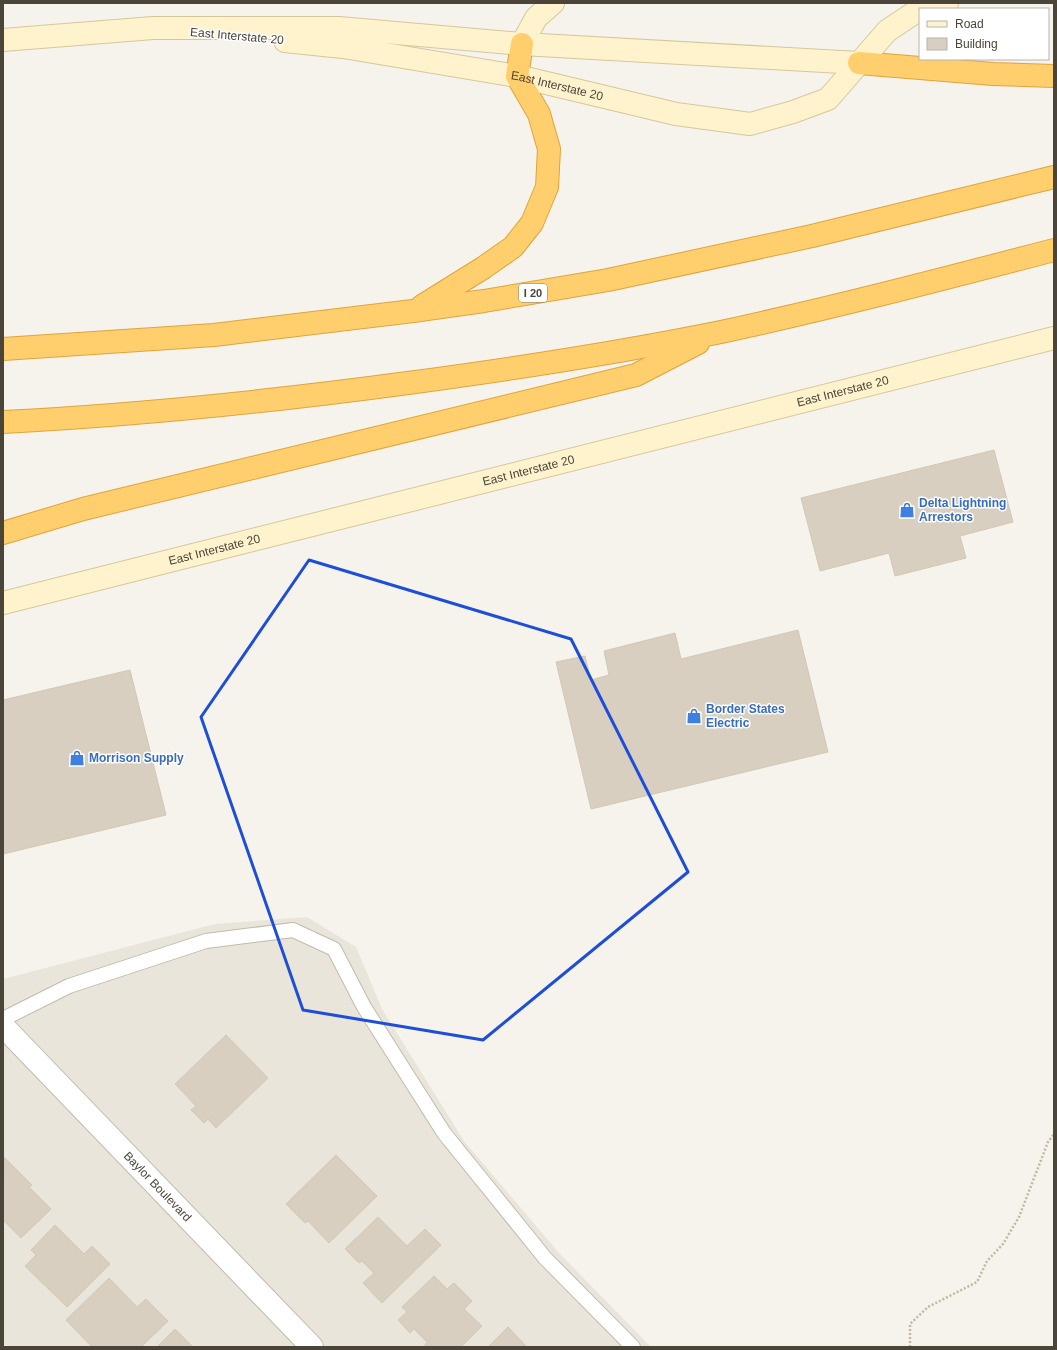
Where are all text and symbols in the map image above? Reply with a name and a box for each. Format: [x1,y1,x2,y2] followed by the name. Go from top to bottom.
[919,8,1049,60] legend
[955,17,984,31] text: Road
[190,25,285,47] street label: East Interstate 20
[955,37,998,51] text: Building
[510,68,605,103] street label: East Interstate 20
[519,284,547,302] road number: I 20
[795,373,890,410] street label: East Interstate 20
[481,452,576,489] street label: East Interstate 20
[919,496,1006,524] place label: Delta Lightning Arrestors
[898,501,916,519] shop icon: Delta Lightning Arrestors
[167,531,262,568] street label: East Interstate 20
[706,702,785,730] place label: Border States Electric
[685,707,703,725] shop icon: Border States Electric
[68,749,86,767] shop icon: Morrison Supply
[89,751,184,765] place label: Morrison Supply
[121,1149,194,1224] street label: Baylor Boulevard

